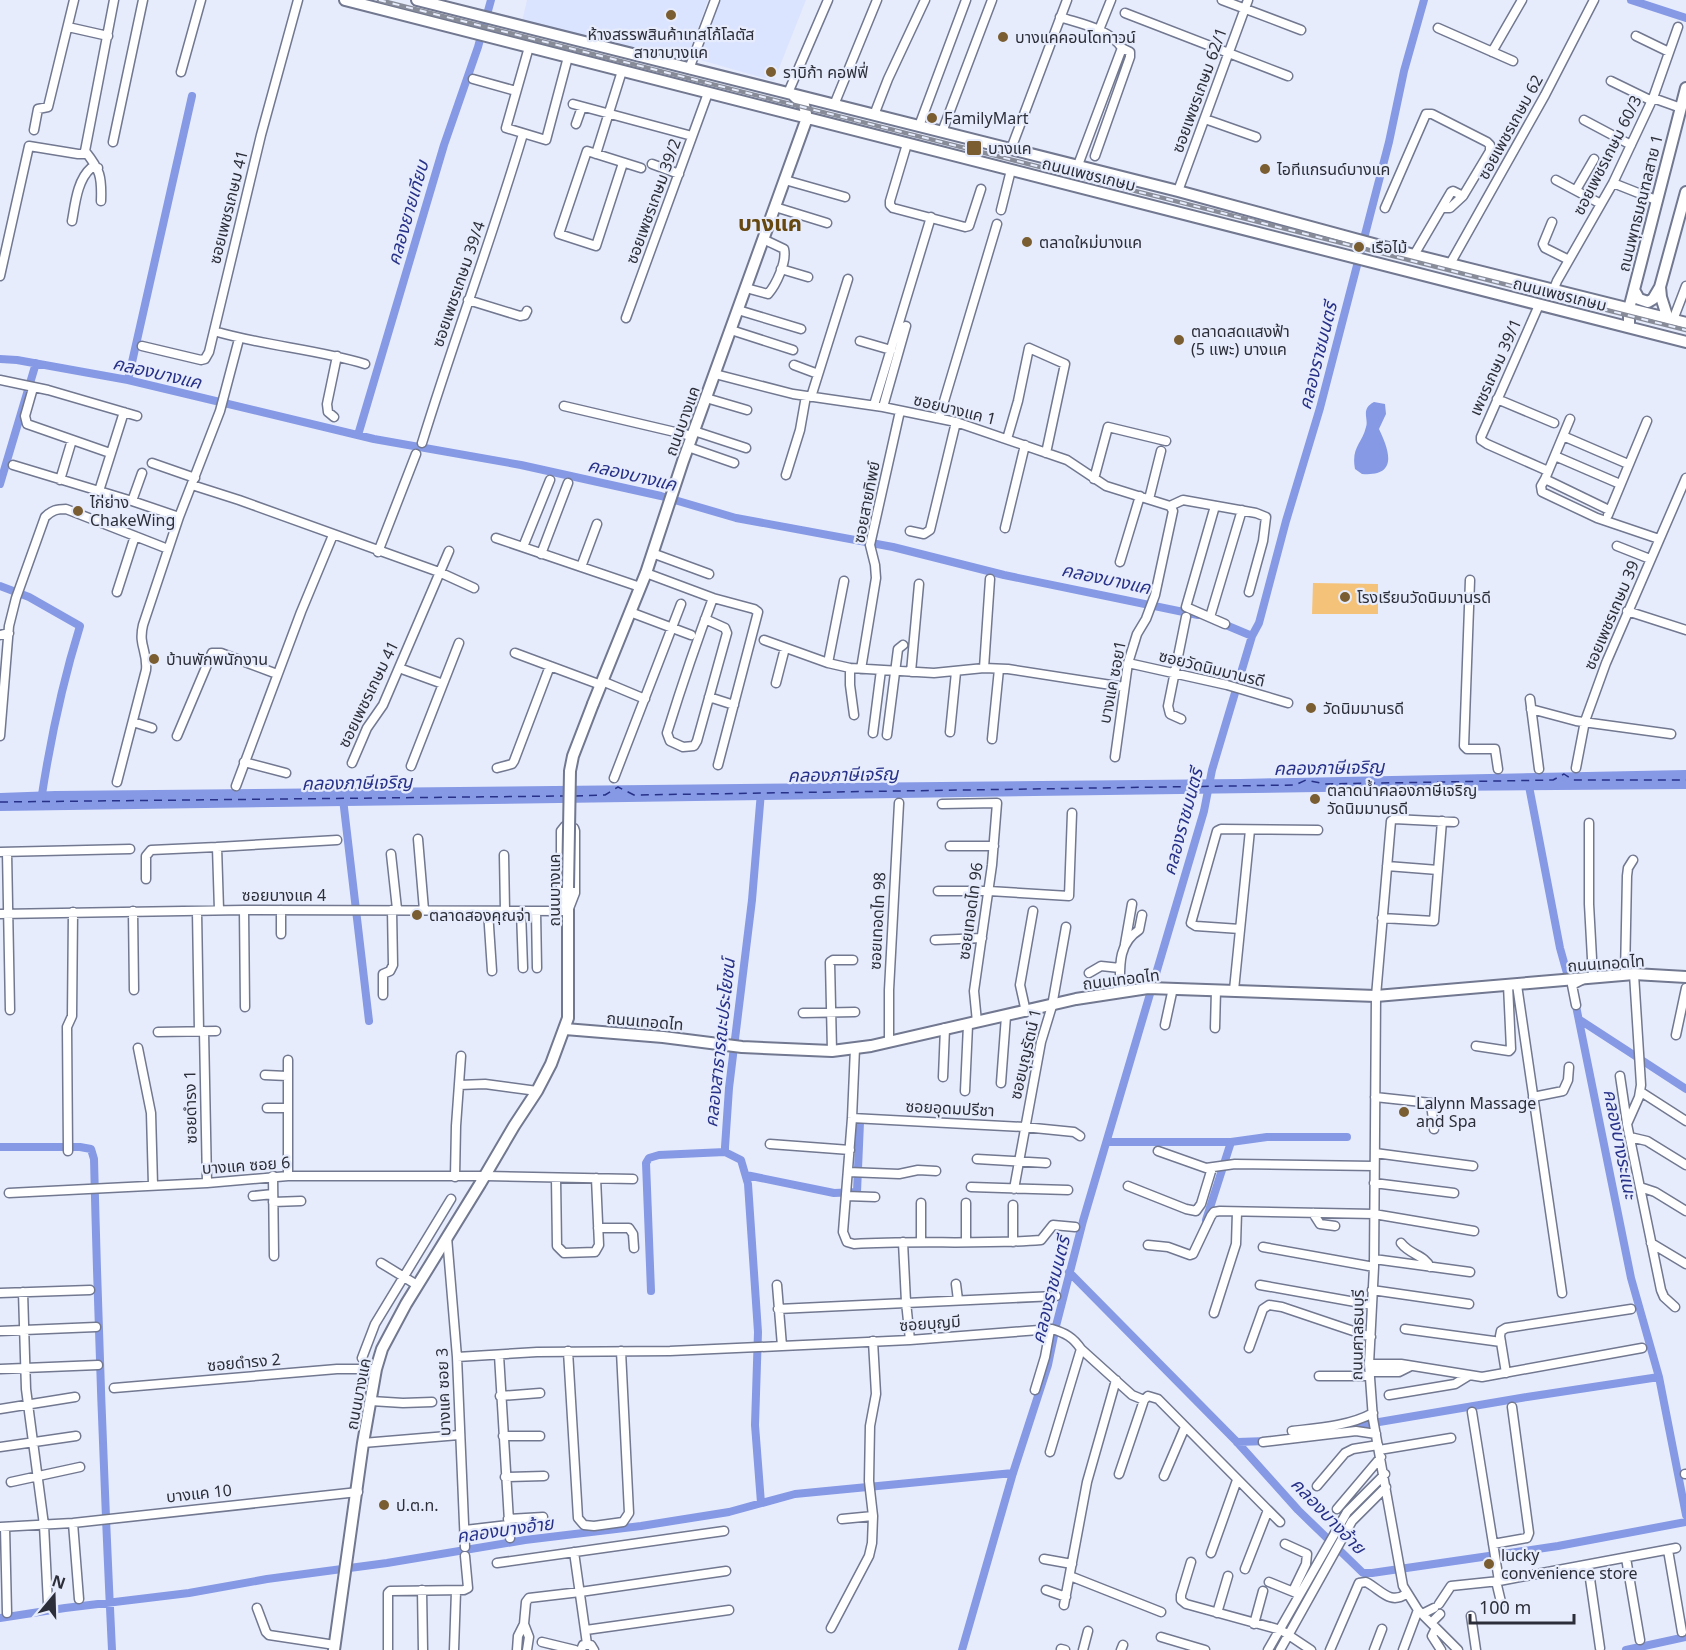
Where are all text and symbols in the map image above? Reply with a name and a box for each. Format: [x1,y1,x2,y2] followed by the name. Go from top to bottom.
[664,8,678,22] marker: ห้างสรรพสินค้าเทสโก้โลตัส สาขาบางแค
[587,23,755,63] place label: ห้างสรรพสินค้าเทสโก้โลตัส สาขาบางแค
[1166,24,1232,156] street label: ซอยเพชรเกษม 62/1
[1015,26,1136,48] place label: บางแคคอนโดทาวน์
[996,30,1010,44] marker: บางแคคอนโดทาวน์
[783,61,868,83] place label: ราบิก้า คอฟฟี่
[764,65,778,79] marker: ราบิก้า คอฟฟี่
[1472,71,1548,183] street label: ซอยเพชรเกษม 62
[1567,91,1647,219] street label: ซอยเพชรเกษม 60/3
[944,107,1029,129] place label: FamilyMart
[925,111,939,125] marker: FamilyMart
[1612,132,1668,274] street label: ถนนพุทธมณฑลสาย 1
[620,135,686,267] street label: ซอยเพชรเกษม 39/2
[988,137,1032,159] place label: บางแค
[965,139,983,157] marker: บางแค
[203,148,253,266] street label: ซอยเพชรเกษม 41
[1040,152,1138,196] street label: ถนนเพชรเกษม
[381,156,434,268] water label: คลองยายเทียบ
[1276,158,1390,180] place label: ไอทีแกรนด์บางแค
[1258,162,1272,176] marker: ไอทีแกรนด์บางแค
[738,207,802,237] district label: บางแค
[426,218,490,350] street label: ซอยเพชรเกษม 39/4
[1039,231,1142,253] place label: ตลาดใหม่บางแค
[1020,235,1034,249] marker: ตลาดใหม่บางแค
[1371,236,1407,258] place label: เรือไม้
[1352,240,1366,254] marker: เรือไม้
[1511,272,1609,316] street label: ถนนเพชรเกษม
[1292,297,1343,412] water label: คลองราชมนตรี
[1464,315,1526,419] street label: เพชรเกษม 39/1
[1191,320,1290,360] place label: ตลาดสดแสงฟ้า (5 แพะ) บางแค
[1172,333,1186,347] marker: ตลาดสดแสงฟ้า (5 แพะ) บางแค
[111,350,205,394] water label: คลองบางแค
[659,383,705,459] street label: ถนนบางแค
[911,388,999,430] street label: ซอยบางแค 1
[586,452,680,496] water label: คลองบางแค
[847,459,885,545] street label: ซอยสายทิพย์
[89,491,175,531] place label: ไก่ย่าง ChakeWing
[71,504,85,518] marker: ไก่ย่าง ChakeWing
[1060,557,1154,599] water label: คลองบางแค
[1578,557,1644,673] street label: ซอยเพชรเกษม 39
[1357,586,1491,608] place label: โรงเรียนวัดนิมมานรดี
[1338,590,1352,604] marker: โรงเรียนวัดนิมมานรดี
[333,637,403,751] street label: ซอยเพชรเกษม 41
[1093,638,1131,726] street label: บางแค ซอย1
[1157,644,1267,692] street label: ซอยวัดนิมมานรดี
[166,648,268,670] place label: บ้านพักพนักงาน
[147,652,161,666] marker: บ้านพักพนักงาน
[1323,697,1404,719] place label: วัดนิมมานรดี
[1304,701,1318,715] marker: วัดนิมมานรดี
[1274,754,1386,780] water label: คลองภาษีเจริญ
[788,761,900,787] water label: คลองภาษีเจริญ
[1156,763,1209,878] water label: คลองราชมนตรี
[302,769,414,795] water label: คลองภาษีเจริญ
[1327,779,1477,819] place label: ตลาดน้ำคลองภาษีเจริญ วัดนิมมานรดี
[1308,792,1322,806] marker: ตลาดน้ำคลองภาษีเจริญ วัดนิมมานรดี
[543,854,565,926] street label: ถนนบางแค
[952,861,988,961] street label: ซอยเทอดไท 96
[863,871,891,971] street label: ซอยเทอดไท 98
[242,884,326,906] street label: ซอยบางแค 4
[429,904,531,926] place label: ตลาดสองคุณจ่า
[410,908,424,922] marker: ตลาดสองคุณจ่า
[1567,949,1645,977] street label: ถนนเทอดไท
[698,954,740,1129] water label: คลองสาธารณะประโยชน์
[1081,963,1161,995] street label: ถนนเทอดไท
[1004,1006,1046,1102] street label: ซอยบุญรัตน์ 1
[606,1007,684,1035] street label: ถนนเทอดไท
[178,1070,202,1144] street label: ซอยดำรง 1
[1599,1087,1644,1203] water label: คลองบางระแนะ
[1416,1092,1536,1132] place label: Lalynn Massage and Spa
[905,1095,995,1121] street label: ซอยอุดมปรีชา
[1397,1105,1411,1119] marker: Lalynn Massage and Spa
[201,1151,291,1179] street label: บางแค ซอย 6
[1025,1231,1076,1346] water label: คลองราชมนตรี
[1345,1289,1369,1381] street label: ถนนศาลธนบุรี
[898,1310,962,1336] street label: ซอยบุญมี
[430,1347,456,1437] street label: บางแค ซอย 3
[206,1348,282,1376] street label: ซอยดำรง 2
[340,1356,376,1432] street label: ถนนบางแค
[1286,1472,1372,1560] water label: คลองบางอ้าย
[165,1479,233,1507] street label: บางแค 10
[396,1494,438,1516] place label: ป.ต.ท.
[377,1498,391,1512] marker: ป.ต.ท.
[455,1510,556,1548] water label: คลองบางอ้าย
[1501,1544,1638,1584] place label: lucky convenience store
[1482,1557,1496,1571] marker: lucky convenience store
[24,1566,84,1626] north arrow
[49,1569,69,1594] text: N
[1470,1587,1574,1625] scale bar
[1479,1595,1531,1619] text: 100 m

